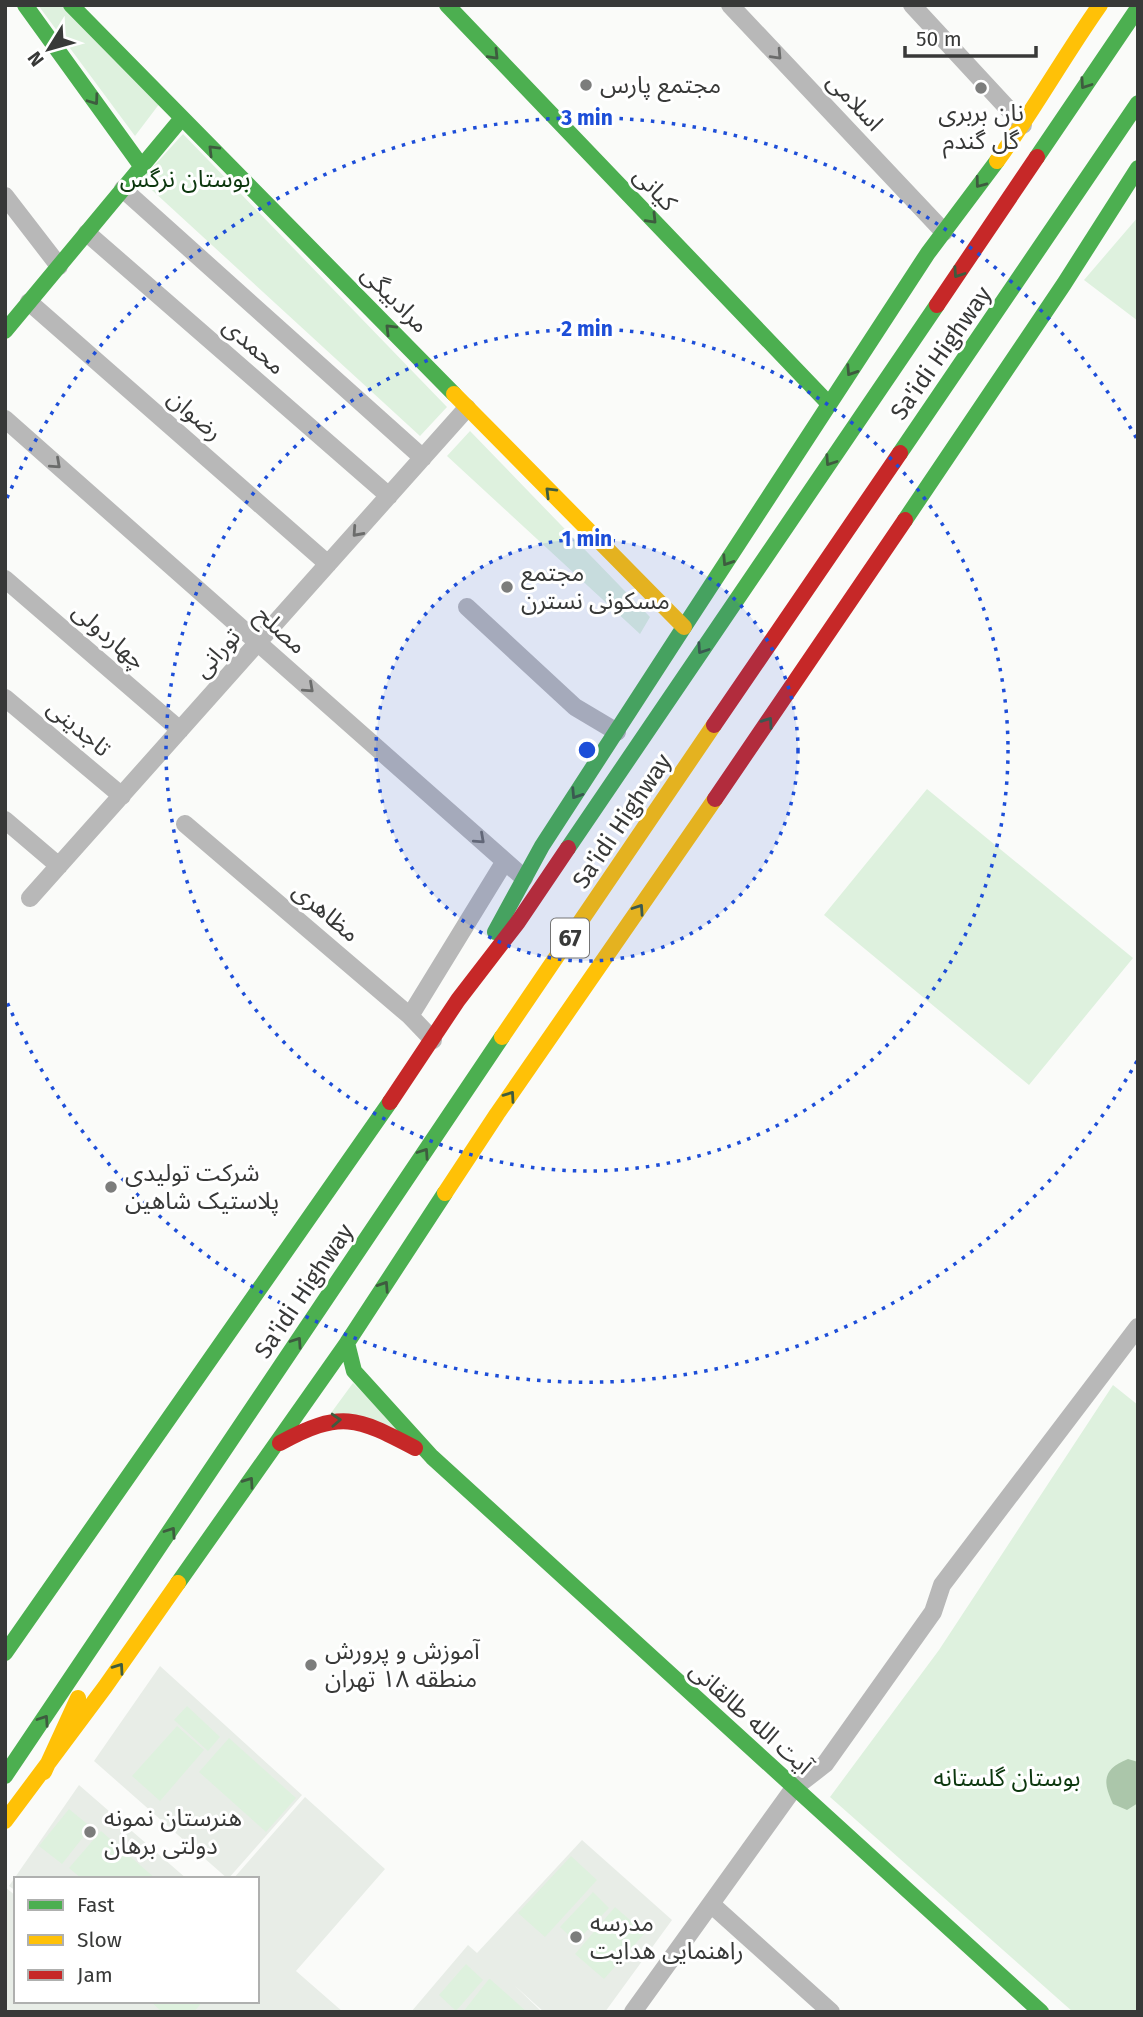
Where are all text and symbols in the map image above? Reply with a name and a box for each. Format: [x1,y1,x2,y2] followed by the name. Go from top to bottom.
[14,14,84,84] north arrow
[905,14,1036,58] scale bar
[916,26,962,52] text: 50 m
[23,47,49,71] text: N
[486,47,498,60] one-way arrow
[768,47,781,60] one-way arrow
[821,67,889,137] street label: اسلامی
[600,71,721,102] place label: مجتمع پارس
[1081,76,1093,89] one-way arrow
[578,77,594,93] marker: مجتمع پارس
[973,80,989,96] marker: نان بربری گل گندم
[86,92,98,105] one-way arrow
[938,99,1024,159] place label: نان بربری گل گندم
[560,105,613,131] text: 3 min
[209,145,222,158] one-way arrow
[628,161,683,217] street label: کیانی
[120,165,250,193] park label: بوستان نرگس
[975,176,988,188] one-way arrow
[643,211,656,224] one-way arrow
[355,259,435,339] street label: مرادبیگی
[953,265,966,278] one-way arrow
[885,281,997,425] street label: Sa'idi Highway
[217,312,291,380] street label: محمدی
[561,316,613,342] text: 2 min
[386,325,399,338] one-way arrow
[847,363,860,376] one-way arrow
[162,384,228,446] street label: رضوان
[826,453,838,466] one-way arrow
[48,456,61,468] one-way arrow
[545,487,558,500] one-way arrow
[353,524,365,537] one-way arrow
[562,526,612,552] text: 1 min
[722,554,735,567] one-way arrow
[521,559,670,615] place label: مجتمع مسکونی نسترن
[499,579,515,595] marker: مجتمع مسکونی نسترن
[66,597,151,676] street label: چهاردولی
[248,600,312,662] street label: مصلح
[188,623,246,683] street label: تورانی
[698,641,710,654] one-way arrow
[301,680,314,692] one-way arrow
[42,693,116,763] street label: تاجدینی
[760,717,772,730] one-way arrow
[575,738,599,762] centre of rings
[567,748,677,894] street label: Sa'idi Highway
[572,786,585,799] one-way arrow
[471,831,484,843] one-way arrow
[287,876,365,948] street label: مظاهری
[631,904,643,917] one-way arrow
[551,918,589,958] road number: 67
[502,1091,514,1104] one-way arrow
[416,1148,428,1161] one-way arrow
[125,1159,279,1216] place label: شرکت تولیدی پلاستیک شاهین
[103,1179,119,1195] marker: شرکت تولیدی پلاستیک شاهین
[249,1218,359,1364] street label: Sa'idi Highway
[376,1281,389,1294] one-way arrow
[289,1337,302,1350] one-way arrow
[331,1413,342,1428] one-way arrow
[241,1477,253,1490] one-way arrow
[163,1526,176,1539] one-way arrow
[325,1637,481,1693] place label: آموزش و پرورش منطقه ۱۸ تهران
[684,1656,819,1781] street label: آیت الله طالقانی
[303,1657,319,1673] marker: آموزش و پرورش منطقه ۱۸ تهران
[111,1663,123,1676] one-way arrow
[36,1715,48,1728] one-way arrow
[934,1764,1080,1792] park label: بوستان گلستانه
[104,1804,242,1860] place label: هنرستان نمونه دولتی برهان
[82,1824,98,1840] marker: هنرستان نمونه دولتی برهان
[14,1877,259,2003] legend
[77,1892,115,1918] text: Fast
[590,1909,744,1965] place label: مدرسه راهنمایی هدایت
[77,1927,122,1953] text: Slow
[568,1929,584,1945] marker: مدرسه راهنمایی هدایت
[77,1962,113,1988] text: Jam

